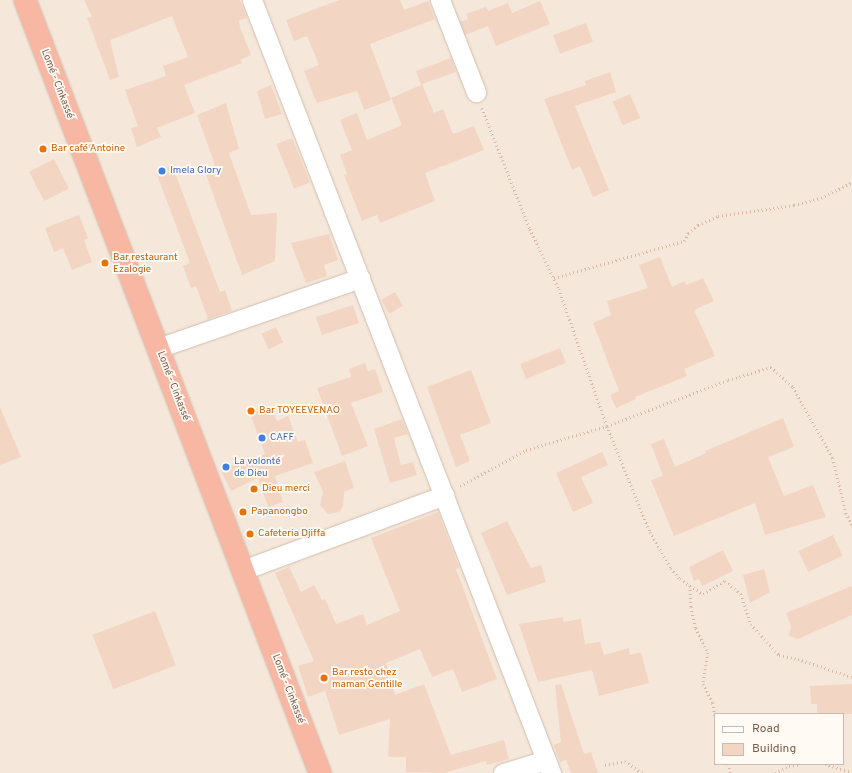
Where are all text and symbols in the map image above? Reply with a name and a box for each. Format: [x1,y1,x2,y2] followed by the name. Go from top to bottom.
[38,48,76,120] street label: Lomé - Cinkassé
[51,143,125,155] place label: Bar café Antoine
[38,144,48,154] marker: Bar café Antoine
[170,165,221,177] place label: Imela Glory
[157,166,167,176] marker: Imela Glory
[113,251,178,274] place label: Bar restaurant Ezalogie
[100,258,110,268] marker: Bar restaurant Ezalogie
[154,350,192,422] street label: Lomé - Cinkassé
[259,405,340,417] place label: Bar TOYEEVENAO
[246,406,256,416] marker: Bar TOYEEVENAO
[270,432,294,444] place label: CAFF
[257,433,267,443] marker: CAFF
[234,455,281,478] place label: La volonté de Dieu
[221,462,231,472] marker: La volonté de Dieu
[262,483,310,495] place label: Dieu merci
[249,484,259,494] marker: Dieu merci
[251,506,308,518] place label: Papanongbo
[238,507,248,517] marker: Papanongbo
[258,528,325,540] place label: Cafeteria Djiffa
[245,529,255,539] marker: Cafeteria Djiffa
[269,653,307,725] street label: Lomé - Cinkassé
[332,666,402,690] place label: Bar resto chez maman Gentille
[319,673,329,683] marker: Bar resto chez maman Gentille
[714,713,844,765] legend
[752,721,780,737] text: Road
[752,741,796,757] text: Building

